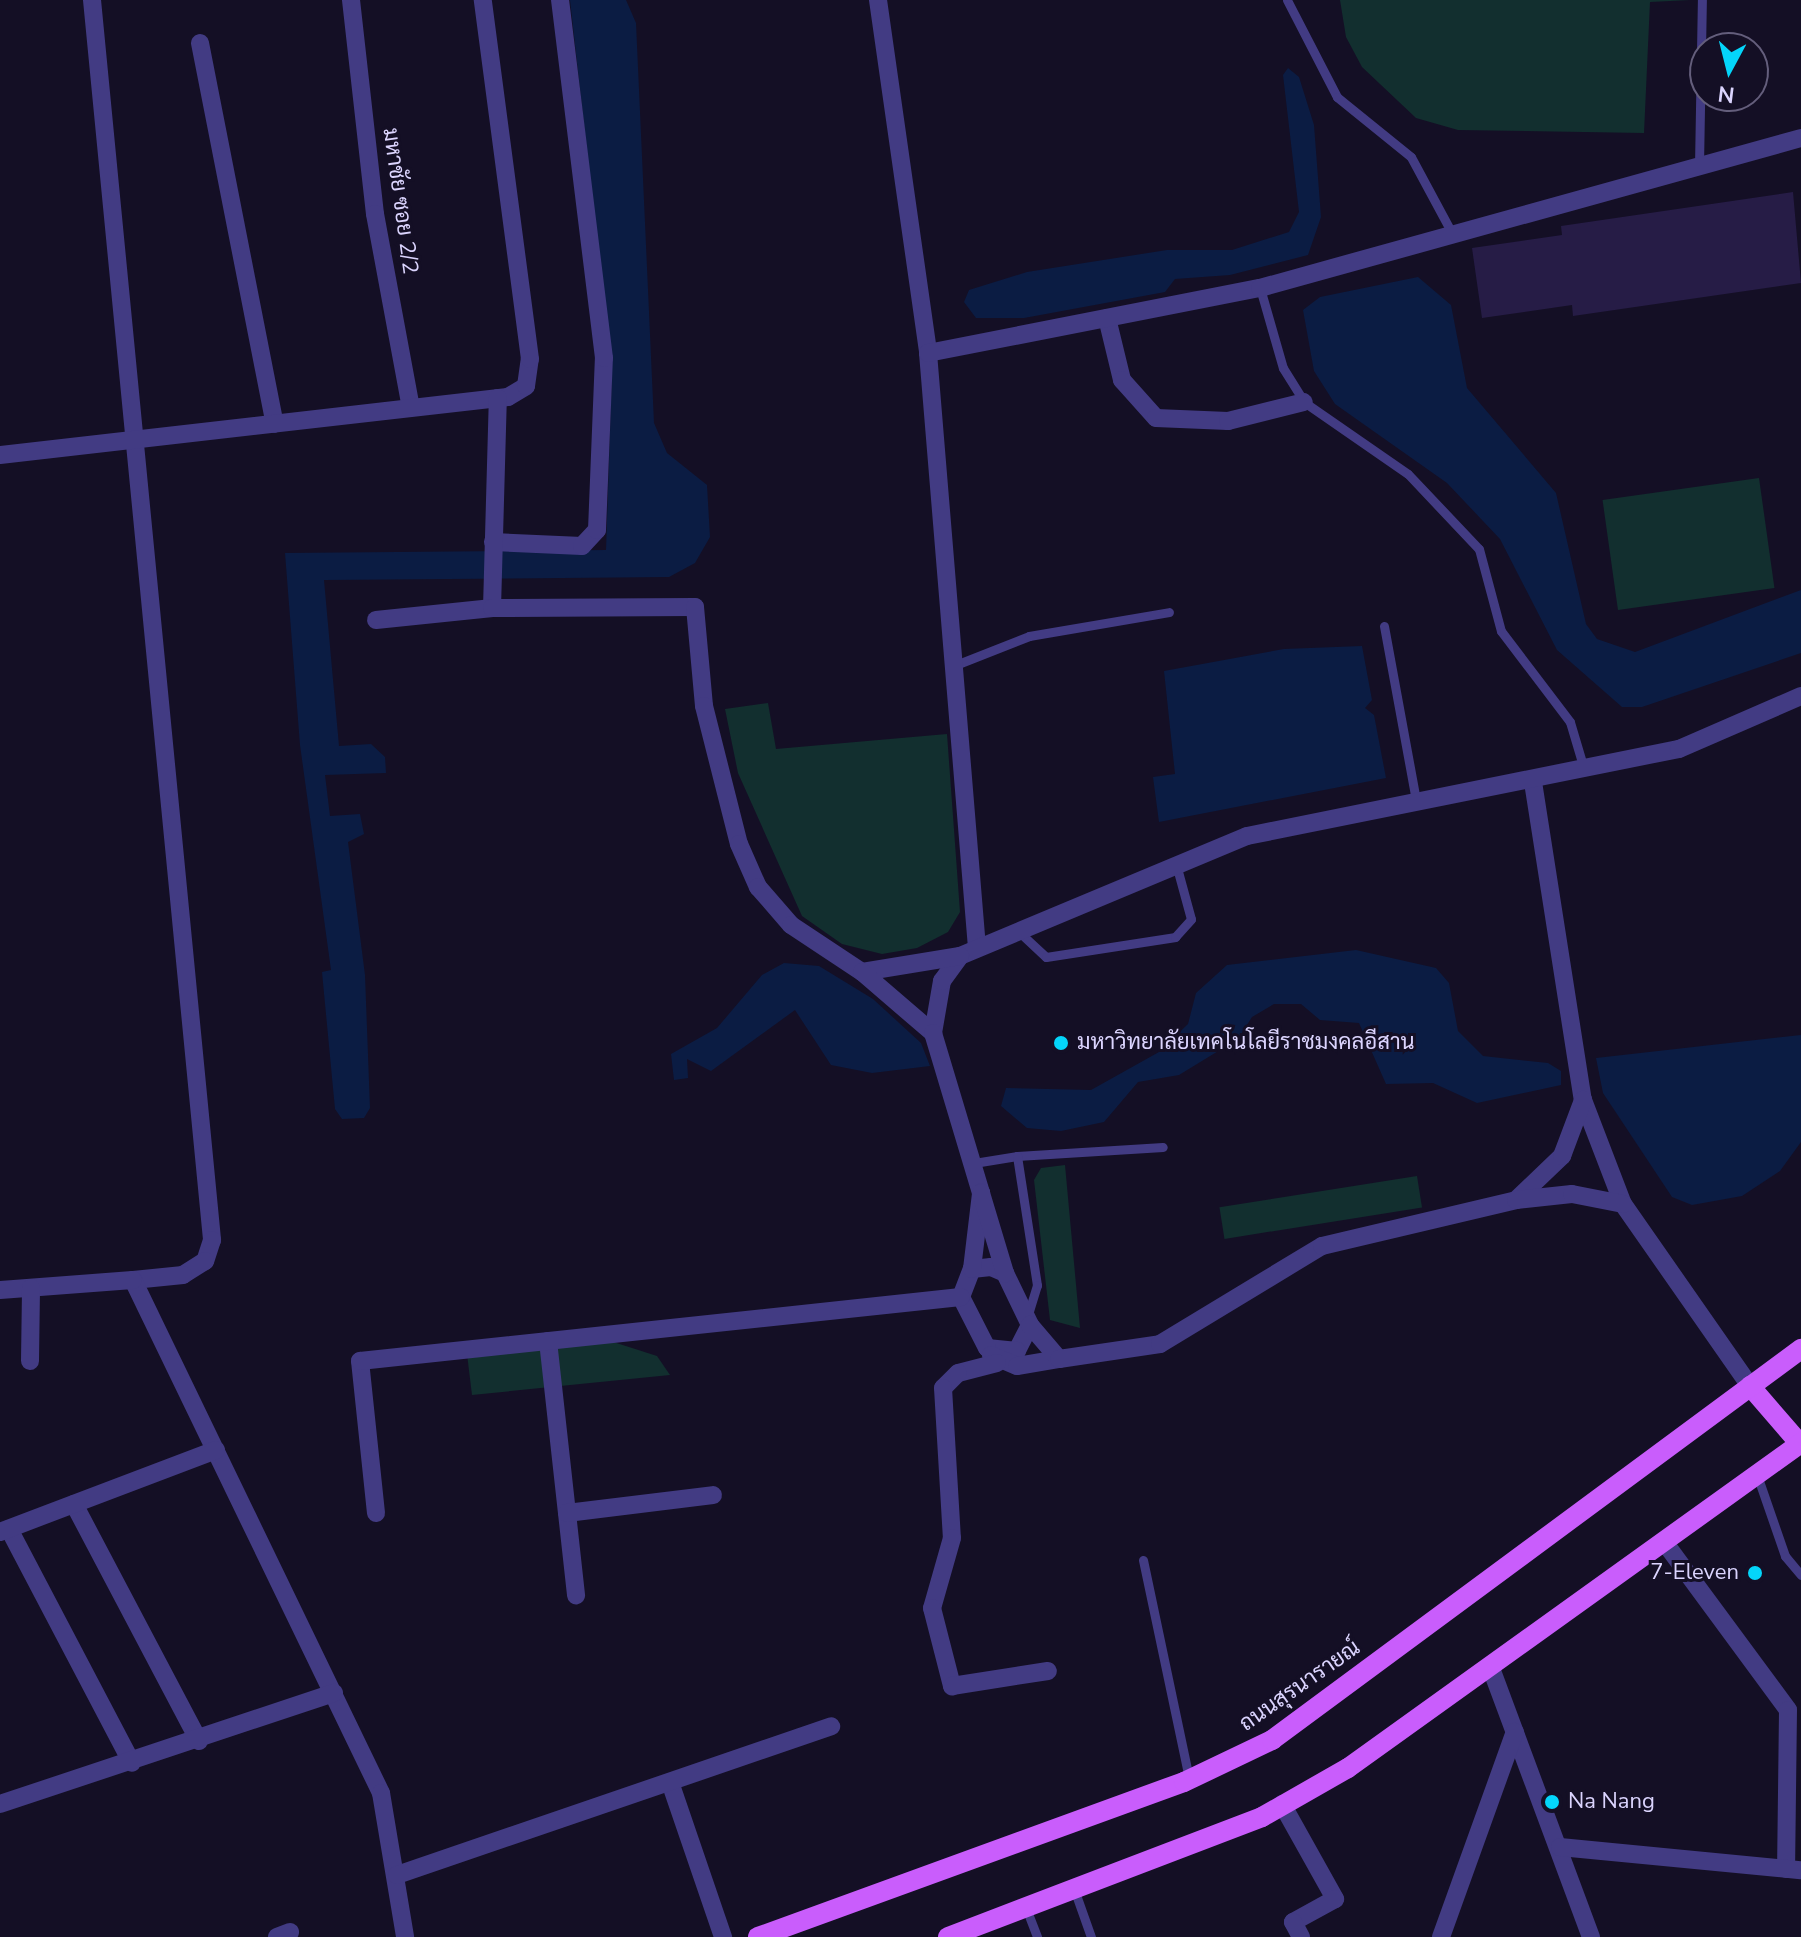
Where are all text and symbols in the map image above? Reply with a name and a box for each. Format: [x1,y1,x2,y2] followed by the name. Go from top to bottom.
[1689,32,1769,112] north arrow
[1716,78,1736,110] text: N
[377,126,423,276] street label: มหาชัย ซอย 2/2
[1077,1030,1415,1056] place label: มหาวิทยาลัยเทคโนโลยีราชมงคลอีสาน
[1052,1034,1070,1052] marker: มหาวิทยาลัยเทคโนโลยีราชมงคลอีสาน
[1650,1560,1739,1586] place label: 7-Eleven
[1746,1564,1764,1582] marker: 7-Eleven
[1235,1635,1365,1737] street label: ถนนสุรนารายณ์
[1568,1789,1655,1815] place label: Na Nang
[1543,1793,1561,1811] marker: Na Nang

